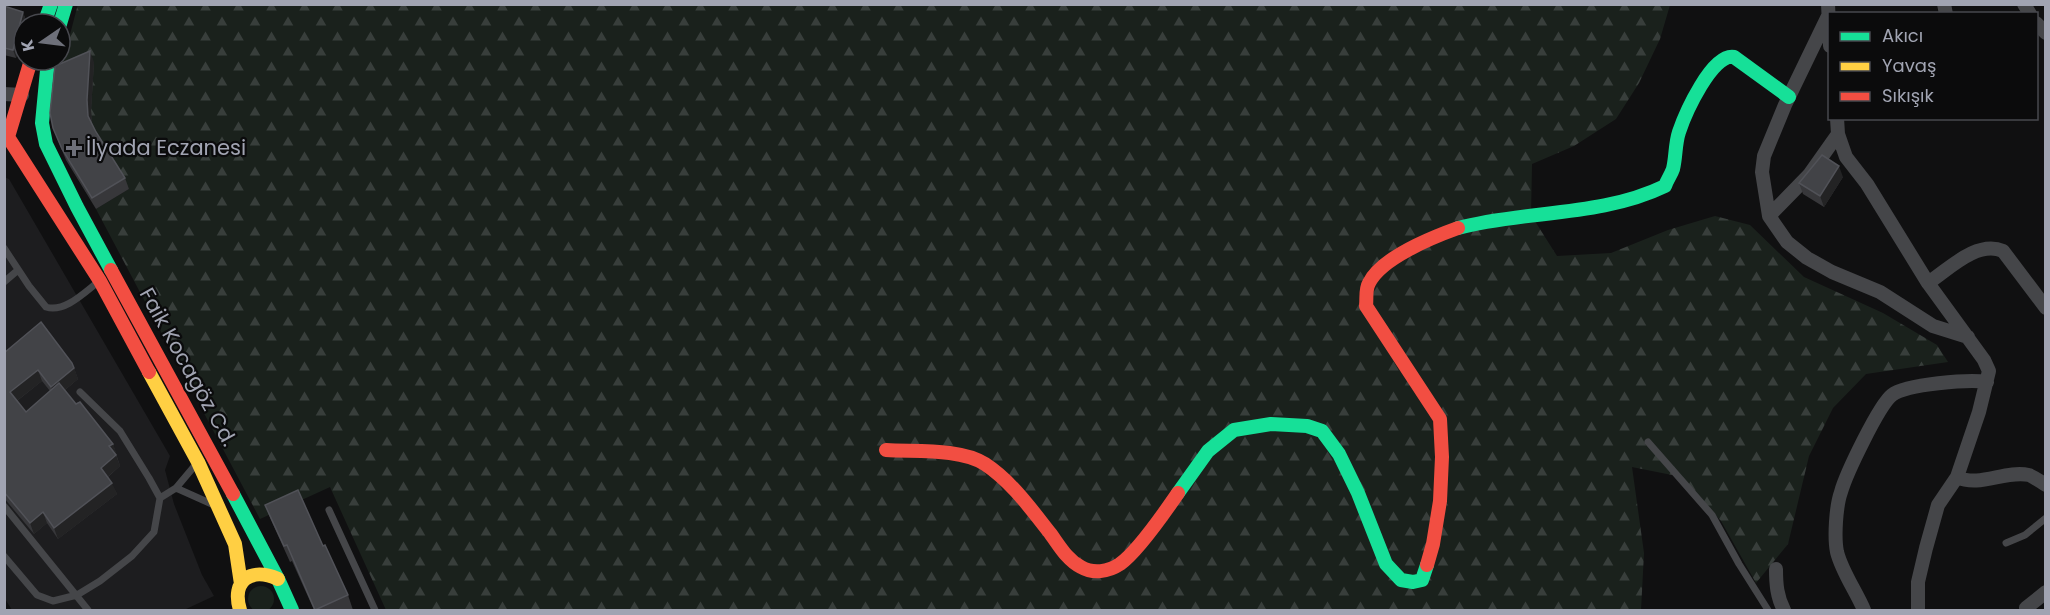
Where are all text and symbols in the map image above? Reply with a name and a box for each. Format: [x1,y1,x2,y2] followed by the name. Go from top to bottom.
[12,12,72,72] north arrow
[1828,12,2038,120] legend
[1882,23,1923,48] text: Akıcı
[15,37,40,54] text: K
[1882,53,1936,78] text: Yavaş
[1882,83,1935,108] text: Sıkışık
[86,133,246,162] place label: İlyada Eczanesi
[67,141,81,155] marker: İlyada Eczanesi
[133,282,244,451] street label: Faik Kocagöz Cd.

